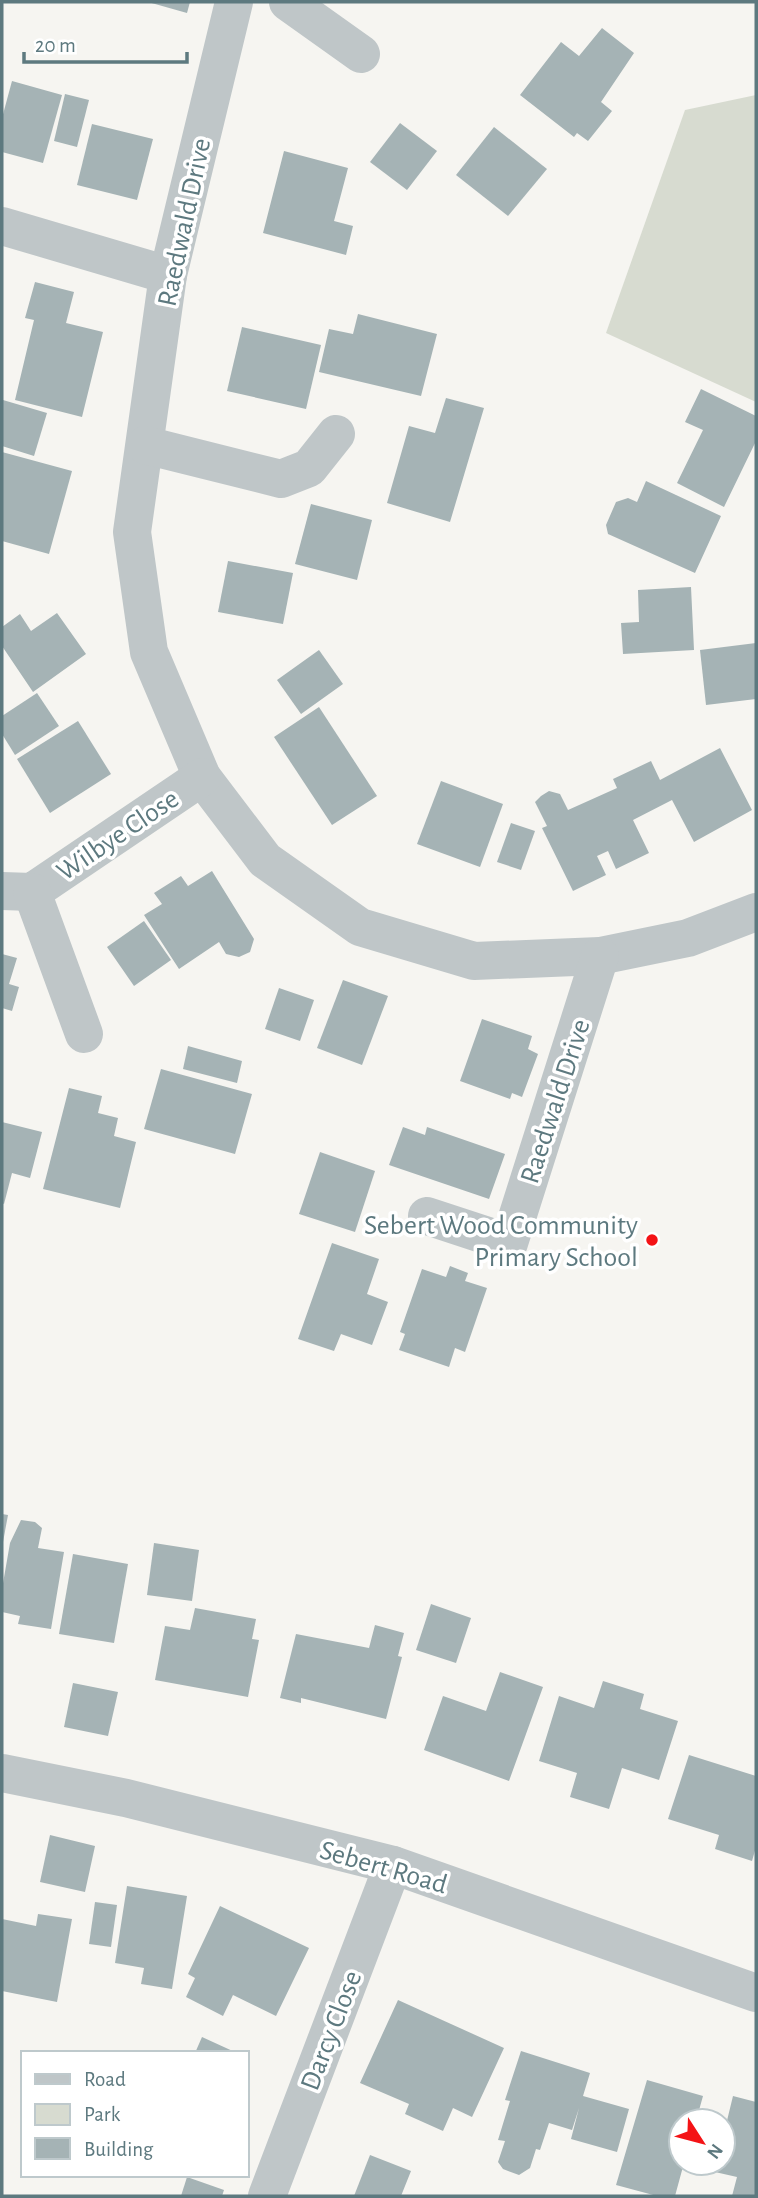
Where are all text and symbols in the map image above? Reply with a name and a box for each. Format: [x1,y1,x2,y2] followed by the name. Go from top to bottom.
[24,21,187,65] scale bar
[35,35,76,56] text: 20 m
[153,136,216,309] street label: Raedwald Drive
[52,785,184,886] street label: Wilbye Close
[516,1016,596,1187] street label: Raedwald Drive
[364,1212,638,1272] place label: Sebert Wood Community Primary School
[644,1232,660,1248] marker: Sebert Wood Community Primary School
[317,1836,450,1899] street label: Sebert Road
[296,1967,367,2094] street label: Darcy Close
[21,2051,248,2177] legend
[84,2069,126,2090] text: Road
[84,2104,121,2125] text: Park
[667,2107,737,2177] north arrow
[84,2139,154,2160] text: Building
[703,2140,726,2162] text: N

